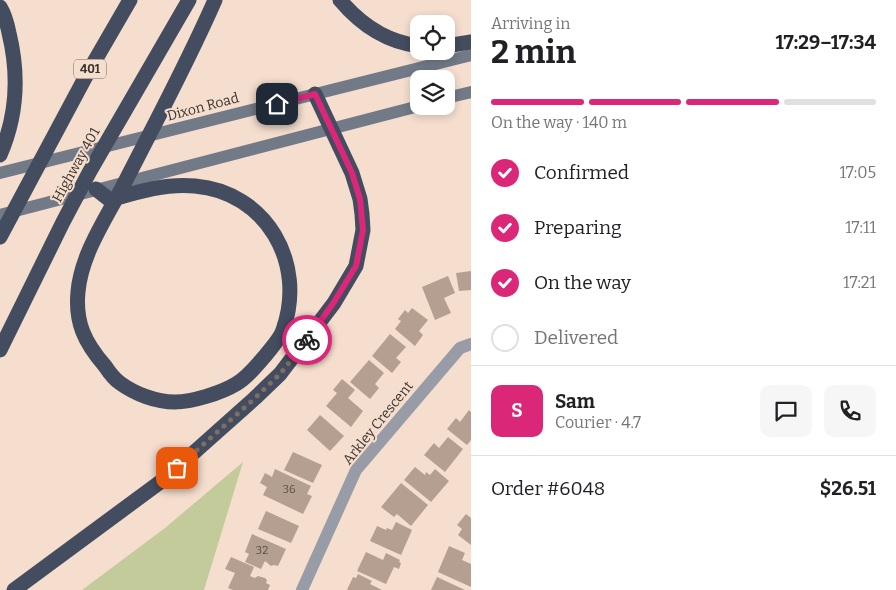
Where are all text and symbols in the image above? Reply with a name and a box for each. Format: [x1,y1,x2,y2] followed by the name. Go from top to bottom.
[491,14,570,33] text: Arriving in
[410,15,455,115] map controls
[410,15,455,60] button: locate
[776,31,876,54] text: 17:29–17:34
[491,33,576,71] text: 2 min
[74,60,106,78] road number: 401
[410,70,455,115] button: layers
[256,83,298,125] pin
[165,89,241,125] street label: Dixon Road
[263,90,291,118] icon: home
[491,113,627,132] text: On the way · 140 m
[49,125,104,205] street label: Highway 401
[491,159,519,187] icon: check
[534,161,629,184] text: Confirmed
[839,163,876,182] text: 17:05
[491,214,519,242] icon: check
[534,216,622,239] text: Preparing
[845,218,876,237] text: 17:11
[491,269,519,297] icon: check
[534,271,631,294] text: On the way
[843,273,876,292] text: 17:21
[282,315,332,365] courier
[293,326,321,354] icon: bike
[534,326,618,349] text: Delivered
[339,378,417,468] street label: Arkley Crescent
[760,385,812,437] button: chat
[824,385,876,437] button: phone
[555,390,595,413] text: Sam
[511,399,523,422] text: S
[555,413,641,432] text: Courier · 4.7
[156,447,198,489] pin
[163,454,191,482] icon: bag
[491,477,605,500] text: Order #6048
[820,477,876,500] text: $26.51
[283,483,295,496] house number: 36
[256,544,268,557] house number: 32

